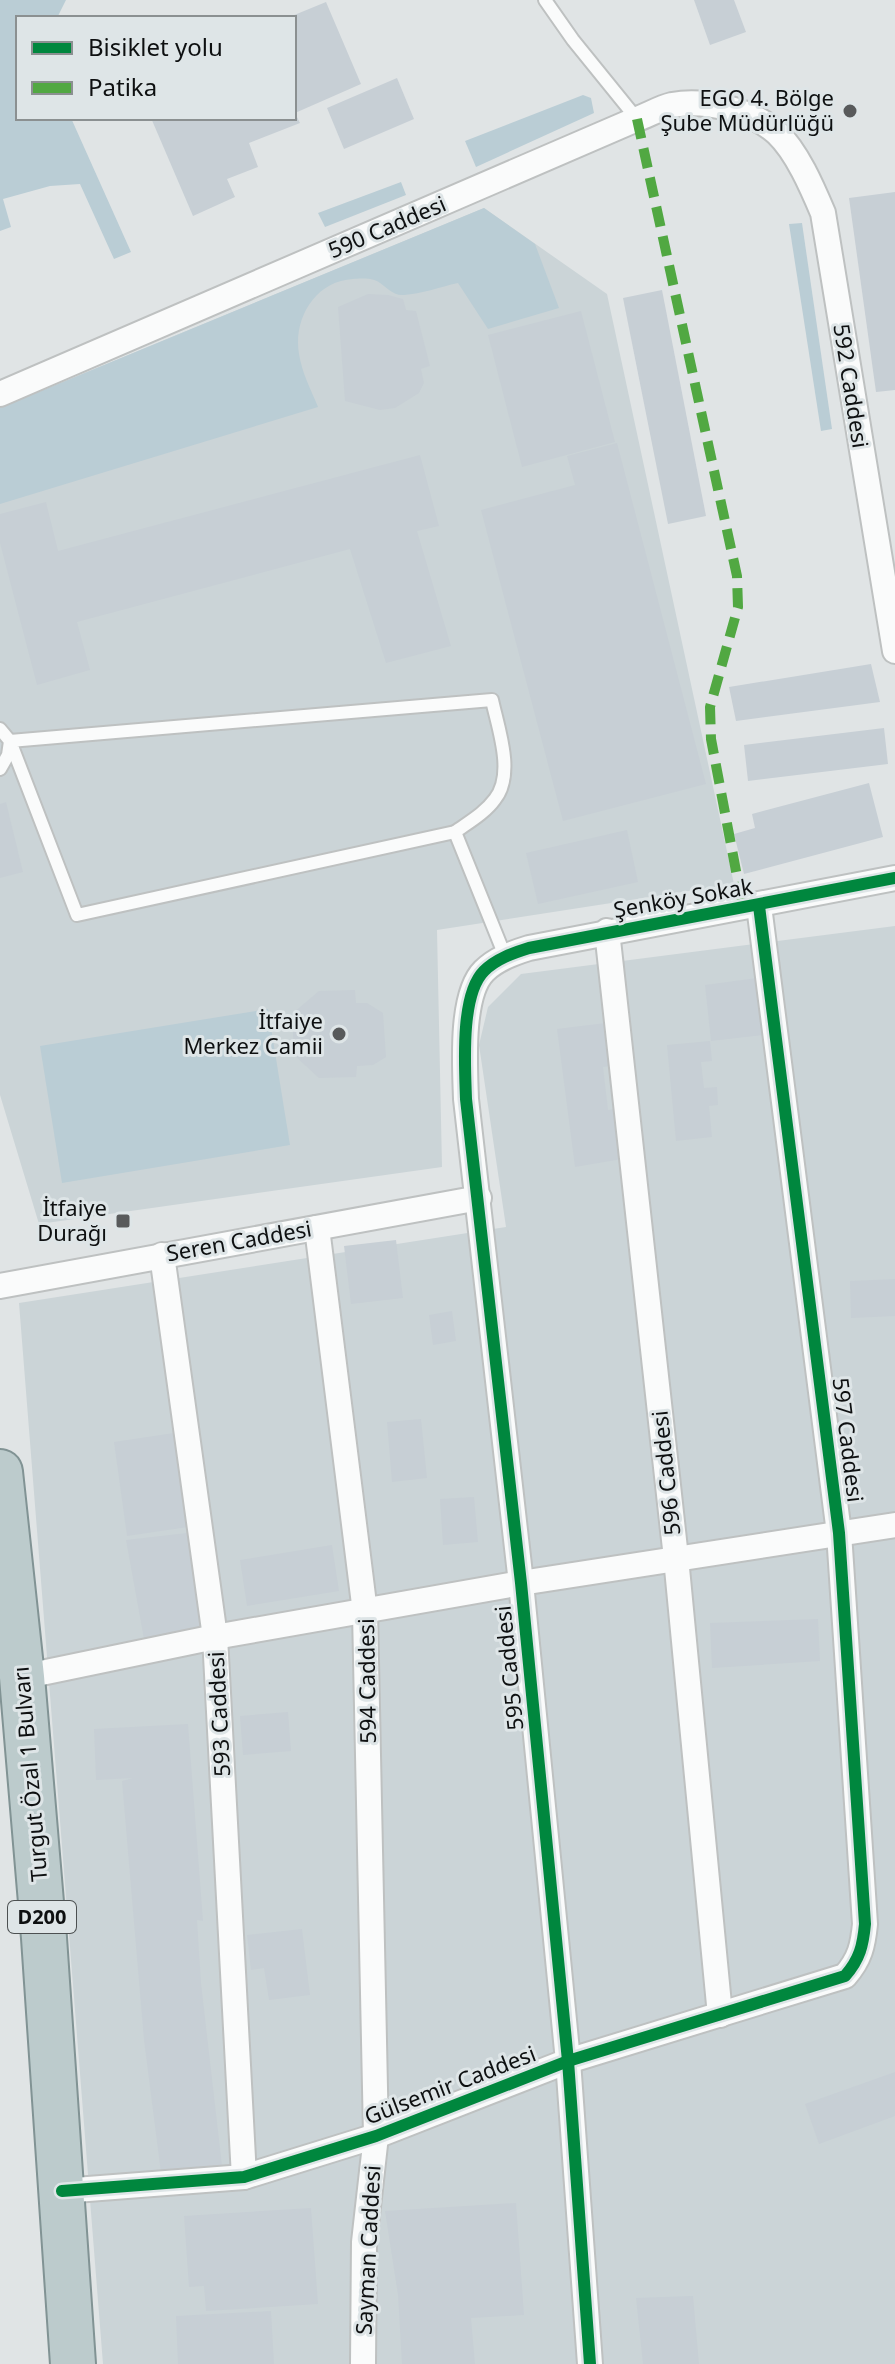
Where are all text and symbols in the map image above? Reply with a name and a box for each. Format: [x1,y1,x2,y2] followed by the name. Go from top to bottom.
[16,16,296,120] legend
[88,30,223,63] text: Bisiklet yolu
[88,70,157,103] text: Patika
[661,82,834,137] place label: EGO 4. Bölge Şube Müdürlüğü
[841,102,859,120] marker: EGO 4. Bölge Şube Müdürlüğü
[323,188,450,264] street label: 590 Caddesi
[827,322,877,450] street label: 592 Caddesi
[611,870,755,924] street label: Şenköy Sokak
[183,1005,323,1060] place label: İtfaiye Merkez Camii
[330,1025,348,1043] marker: İtfaiye Merkez Camii
[37,1192,107,1247] place label: İtfaiye Durağı
[114,1212,132,1230] marker: İtfaiye Durağı
[164,1212,314,1268] street label: Seren Caddesi
[826,1376,872,1504] street label: 597 Caddesi
[644,1409,686,1537] street label: 596 Caddesi
[487,1604,529,1732] street label: 595 Caddesi
[350,1618,382,1744] street label: 594 Caddesi
[200,1651,236,1777] street label: 593 Caddesi
[5,1665,53,1883] street label: Turgut Özal 1 Bulvarı
[8,1901,76,1933] road number: D200
[360,2038,540,2131] street label: Gülsemir Caddesi
[348,2164,386,2336] street label: Sayman Caddesi

